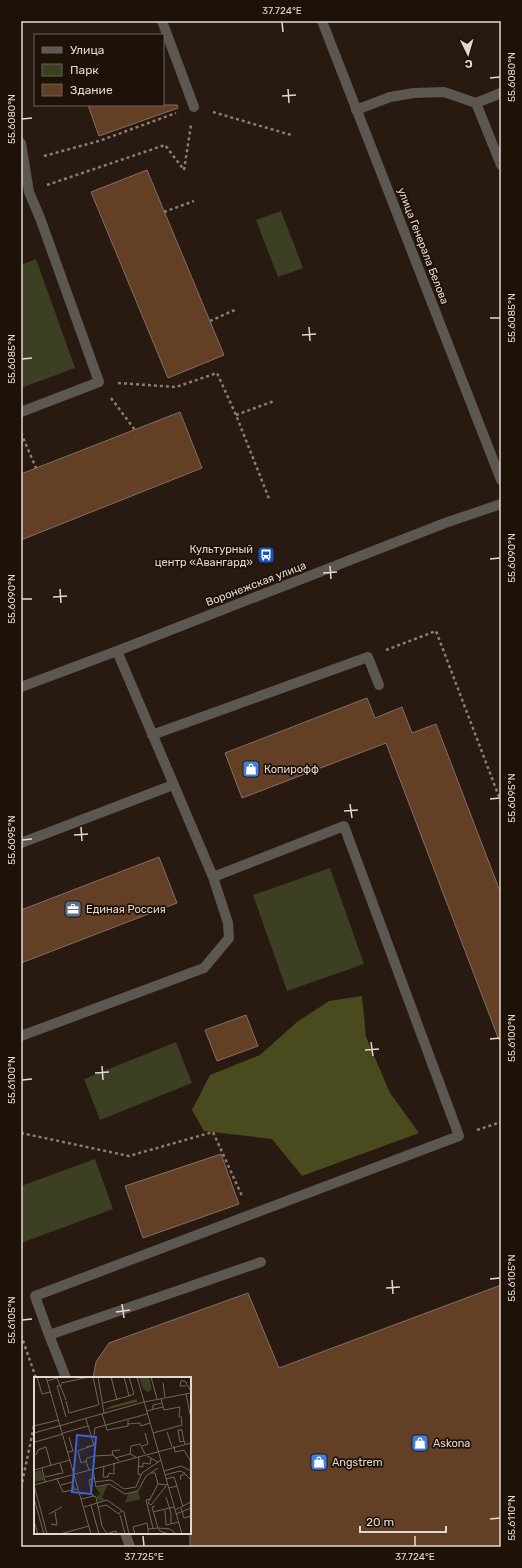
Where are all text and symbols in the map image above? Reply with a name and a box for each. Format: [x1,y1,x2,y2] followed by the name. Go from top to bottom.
[262,5,302,17] text: 37.724°E
[34,34,164,106] legend
[448,34,488,74] north arrow
[70,43,104,57] text: Улица
[506,52,518,102] text: 55.6080°N
[464,57,473,70] text: С
[70,63,99,77] text: Парк
[70,83,113,97] text: Здание
[6,94,18,144] text: 55.6080°N
[395,186,451,306] street label: улица Генерала Белова
[506,293,518,343] text: 55.6085°N
[6,334,18,384] text: 55.6085°N
[506,533,518,583] text: 55.6090°N
[155,543,253,569] place label: Культурный центр «Авангард»
[256,545,276,565] bus stop icon: Культурный центр «Авангард»
[204,559,308,609] street label: Воронежская улица
[6,574,18,624] text: 55.6090°N
[241,759,261,779] shop icon: Копирофф
[264,763,319,776] place label: Копирофф
[506,773,518,823] text: 55.6095°N
[6,815,18,865] text: 55.6095°N
[63,899,83,919] office icon: Единая Россия
[86,903,166,916] place label: Единая Россия
[506,1014,518,1062] text: 55.6100°N
[6,1056,18,1104] text: 55.6100°N
[506,1254,518,1302] text: 55.6105°N
[6,1296,18,1344] text: 55.6105°N
[34,1377,191,1534] inset map
[410,1433,430,1453] shop icon: Askona
[433,1437,470,1450] place label: Askona
[309,1452,329,1472] shop icon: Angstrem
[332,1456,383,1469] place label: Angstrem
[506,1495,518,1541] text: 55.6110°N
[360,1508,446,1534] scale bar
[366,1515,394,1529] text: 20 m
[124,1551,164,1563] text: 37.725°E
[395,1551,435,1563] text: 37.724°E

